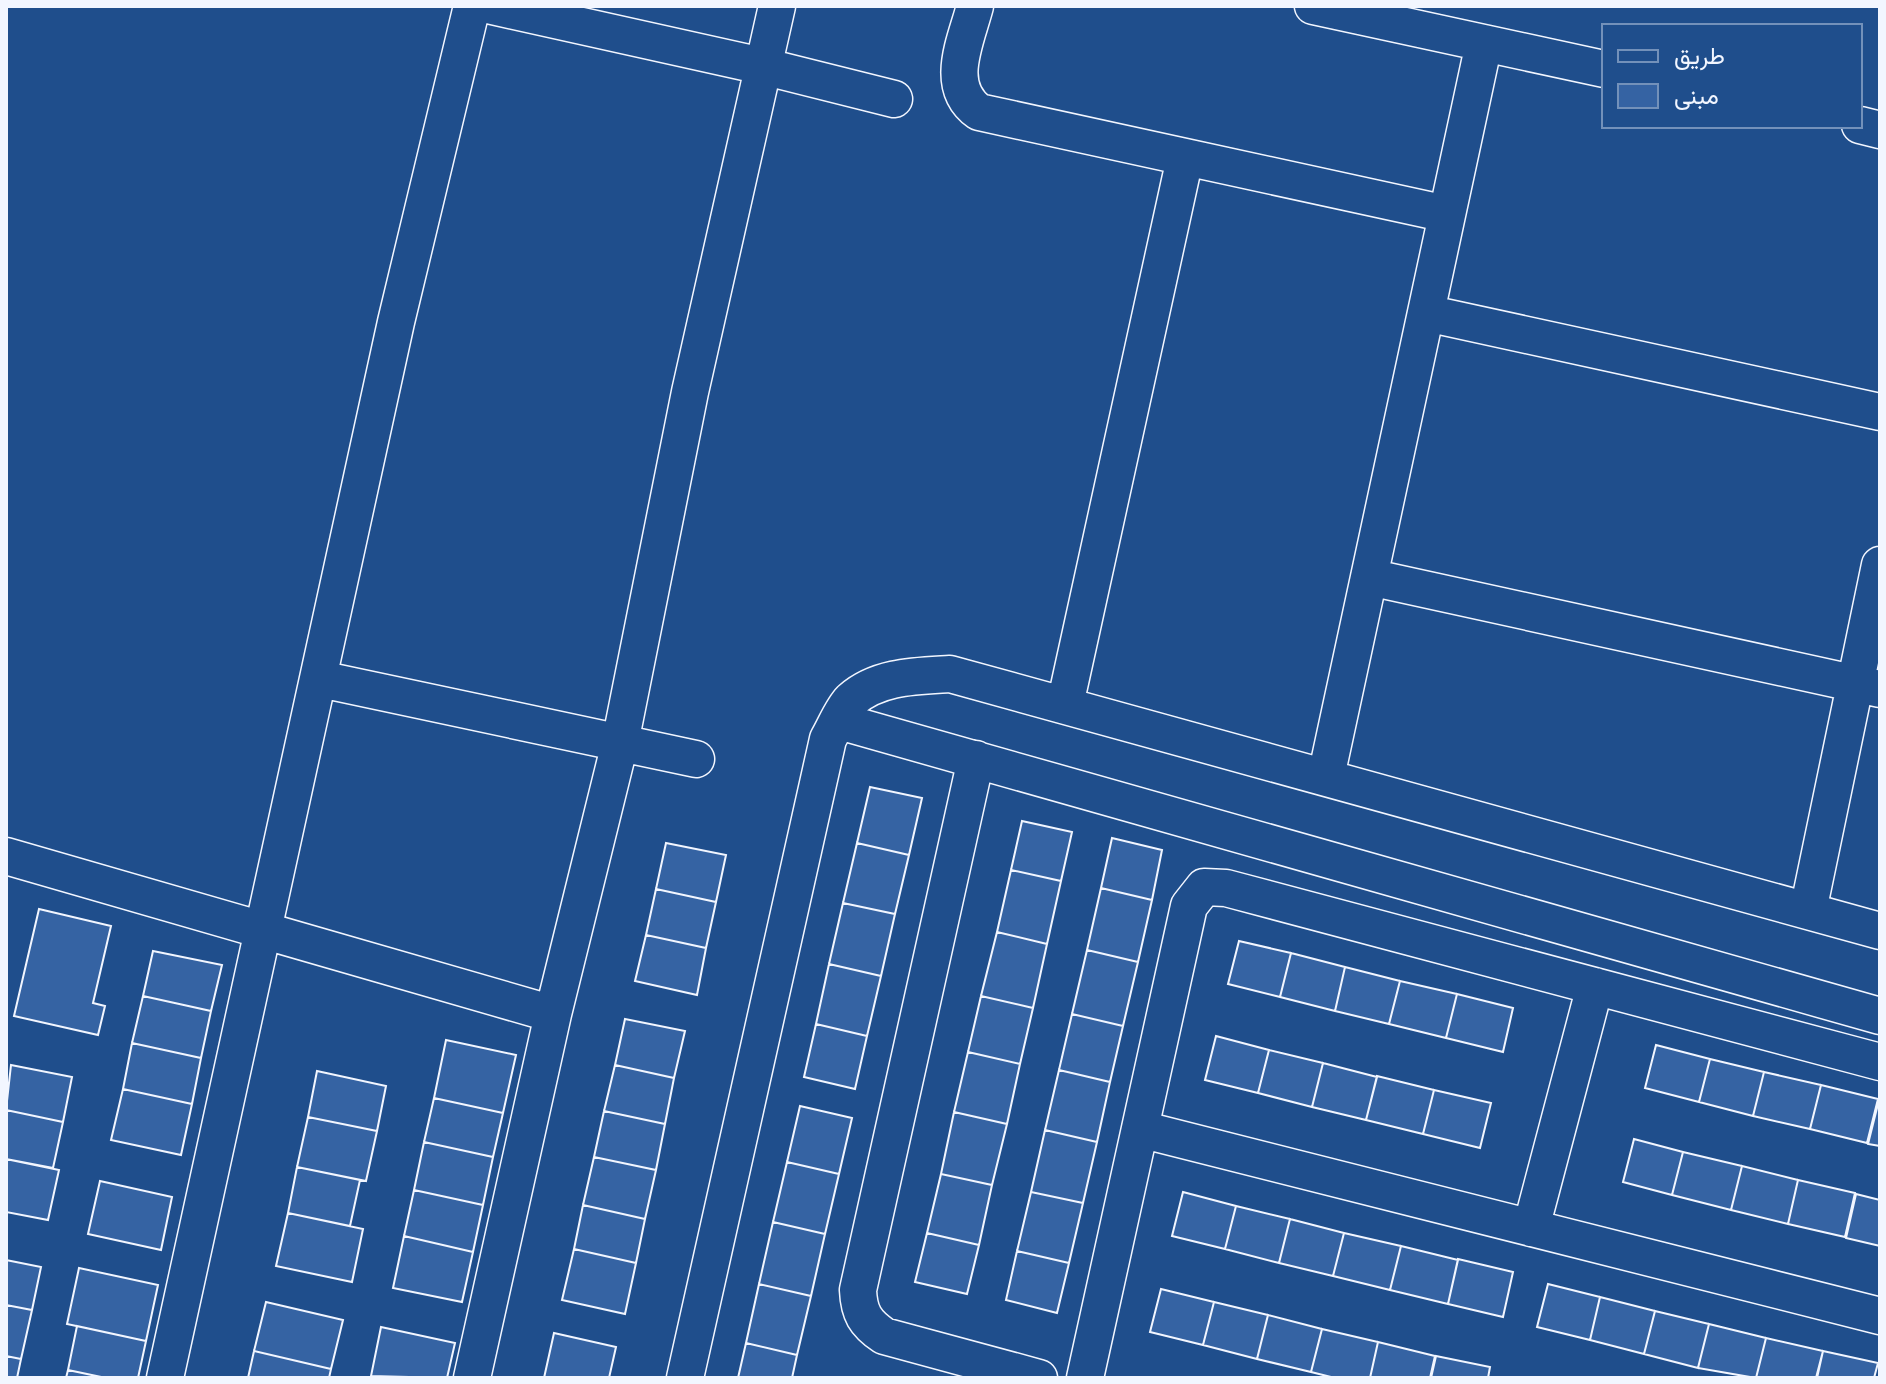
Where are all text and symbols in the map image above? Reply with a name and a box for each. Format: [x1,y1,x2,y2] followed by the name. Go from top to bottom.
[1602,24,1862,128] legend
[1674,41,1725,71] text: طريق
[1674,81,1719,110] text: مبنى

